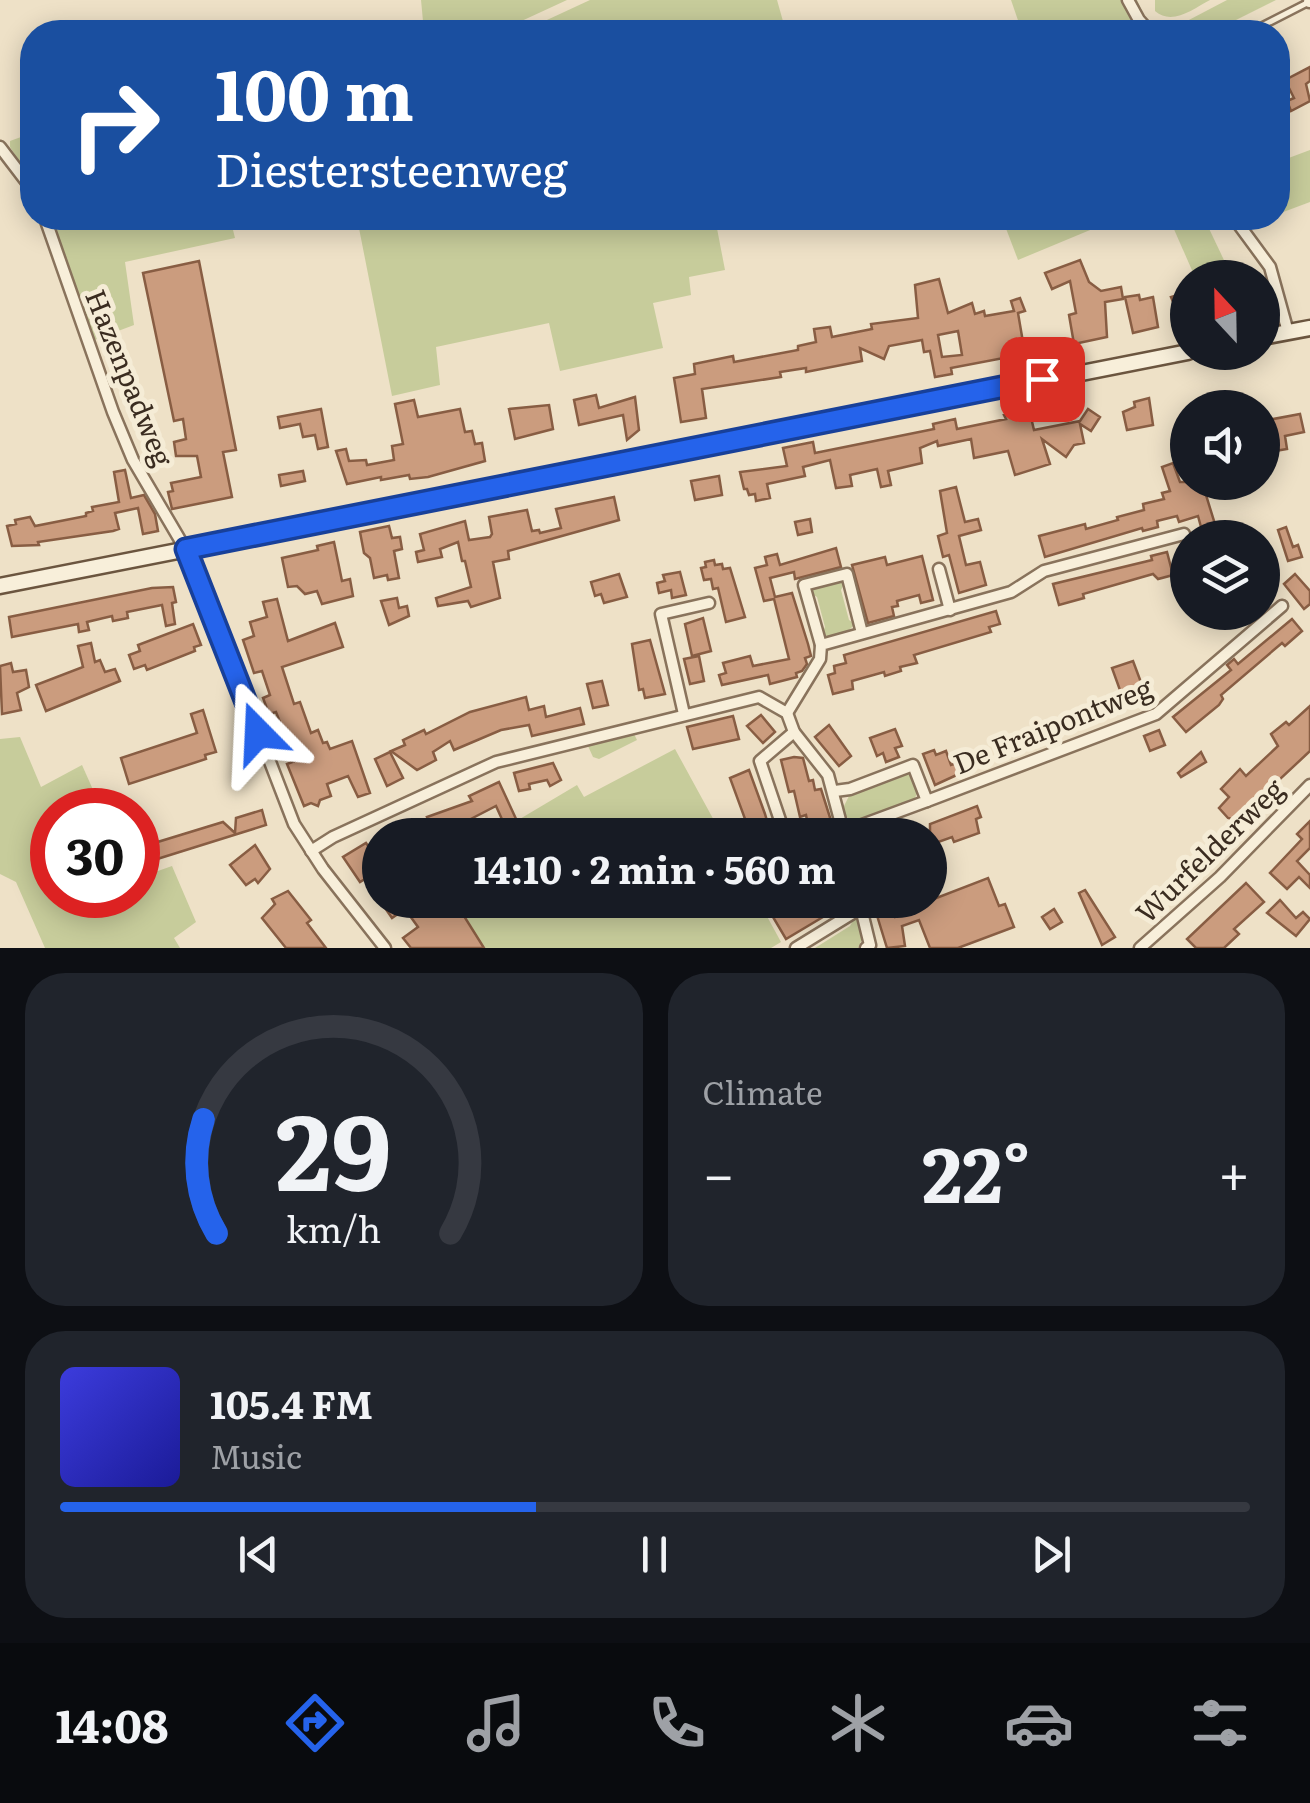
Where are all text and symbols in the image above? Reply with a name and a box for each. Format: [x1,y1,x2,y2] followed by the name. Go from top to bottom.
[215,39,414,143] text: 100 m
[50,60,180,190] icon: right
[215,134,568,201] text: Diestersteenweg
[1170,260,1280,370] north arrow
[1170,260,1280,630] map controls
[76,282,186,472] street label: Hazenpadweg
[1000,337,1085,422] pin
[1015,352,1070,407] icon: arrive
[1170,390,1280,500] button: sound
[1170,520,1280,630] button: layers
[946,665,1159,783] street label: De Fraipontweg
[206,681,310,785] position arrow
[1125,767,1293,931] street label: Wurfelderweg
[30,788,160,918] speed limit sign: 30
[473,839,836,896] text: 14:10 · 2 min · 560 m
[703,1067,823,1115] text: Climate
[276,1069,392,1223] text: 29
[922,1115,1030,1226] text: 22°
[703,1130,735,1212] text: −
[1218,1130,1250,1212] text: +
[286,1201,381,1254] text: km/h
[210,1374,373,1431] text: 105.4 FM
[210,1431,302,1479] text: Music
[231,1527,286,1582] icon: previous
[627,1527,682,1582] icon: pause
[1024,1527,1079,1582] icon: next
[280,1688,350,1758] icon: directions
[461,1688,531,1758] icon: music
[642,1688,712,1758] icon: phone
[823,1688,893,1758] icon: climate
[1004,1688,1074,1758] icon: car
[1185,1688,1255,1758] icon: filters
[55,1690,169,1757] text: 14:08

